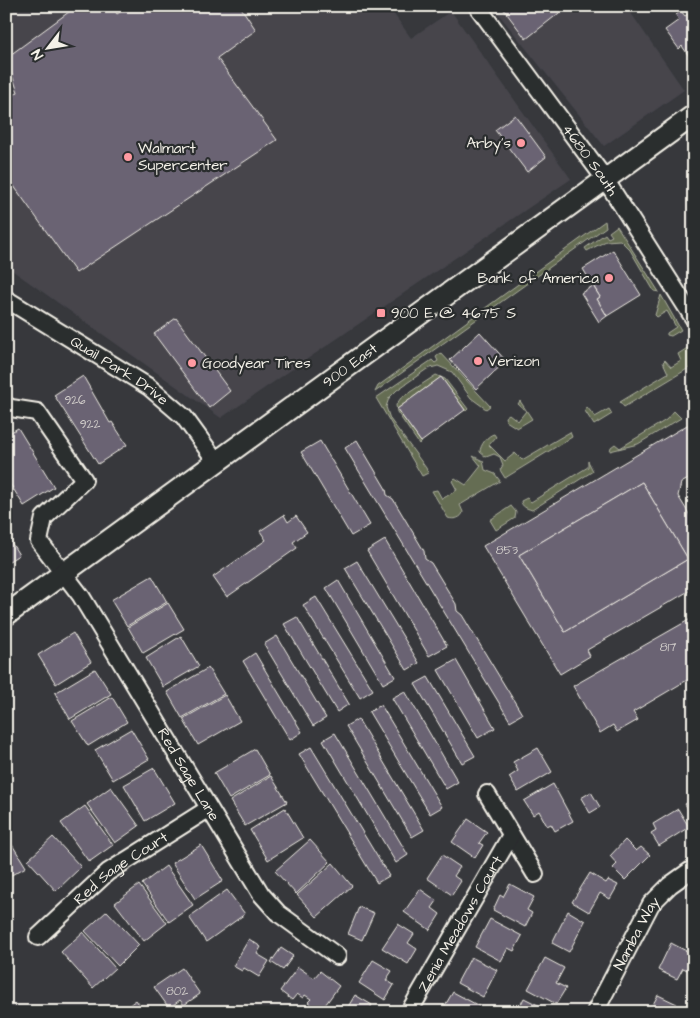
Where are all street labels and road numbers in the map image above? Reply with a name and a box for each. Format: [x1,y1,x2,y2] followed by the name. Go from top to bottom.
[557,120,624,200] street label: 4680 South
[66,331,173,410] street label: Quail Park Drive
[318,338,382,392] street label: 900 East
[152,724,225,825] street label: Red Sage Lane
[69,826,172,910] street label: Red Sage Court
[412,851,508,996] street label: Zenia Meadows Court
[608,891,665,974] street label: Namba Way

